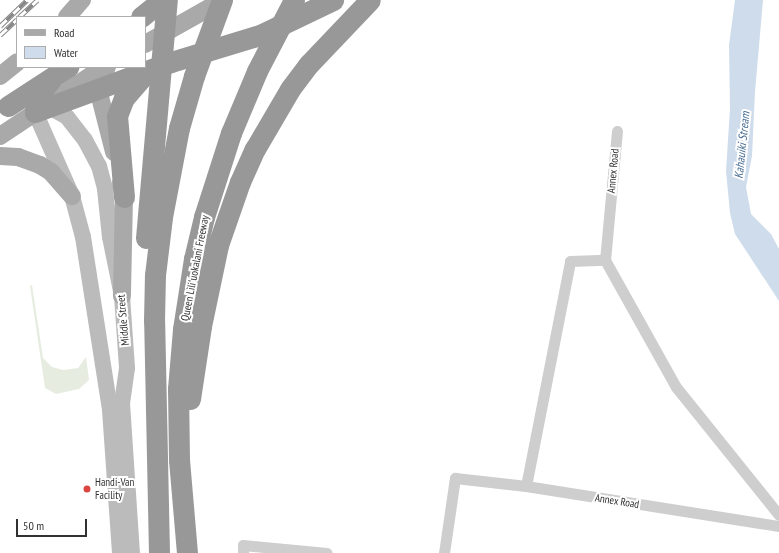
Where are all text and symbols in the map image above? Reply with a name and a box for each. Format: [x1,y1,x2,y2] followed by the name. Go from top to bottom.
[16,16,146,68] legend
[54,25,74,40] text: Road
[54,45,78,60] text: Water
[731,111,753,179] water label: Kahauiki Stream
[604,148,622,194] street label: Annex Road
[178,214,212,322] street label: Queen Liliʻuokalani Freeway
[114,294,132,346] street label: Middle Street
[95,476,134,502] place label: Handi-Van Facility
[82,484,92,494] marker: Handi-Van Facility
[594,491,640,511] street label: Annex Road
[18,511,89,537] scale bar
[23,518,44,533] text: 50 m

